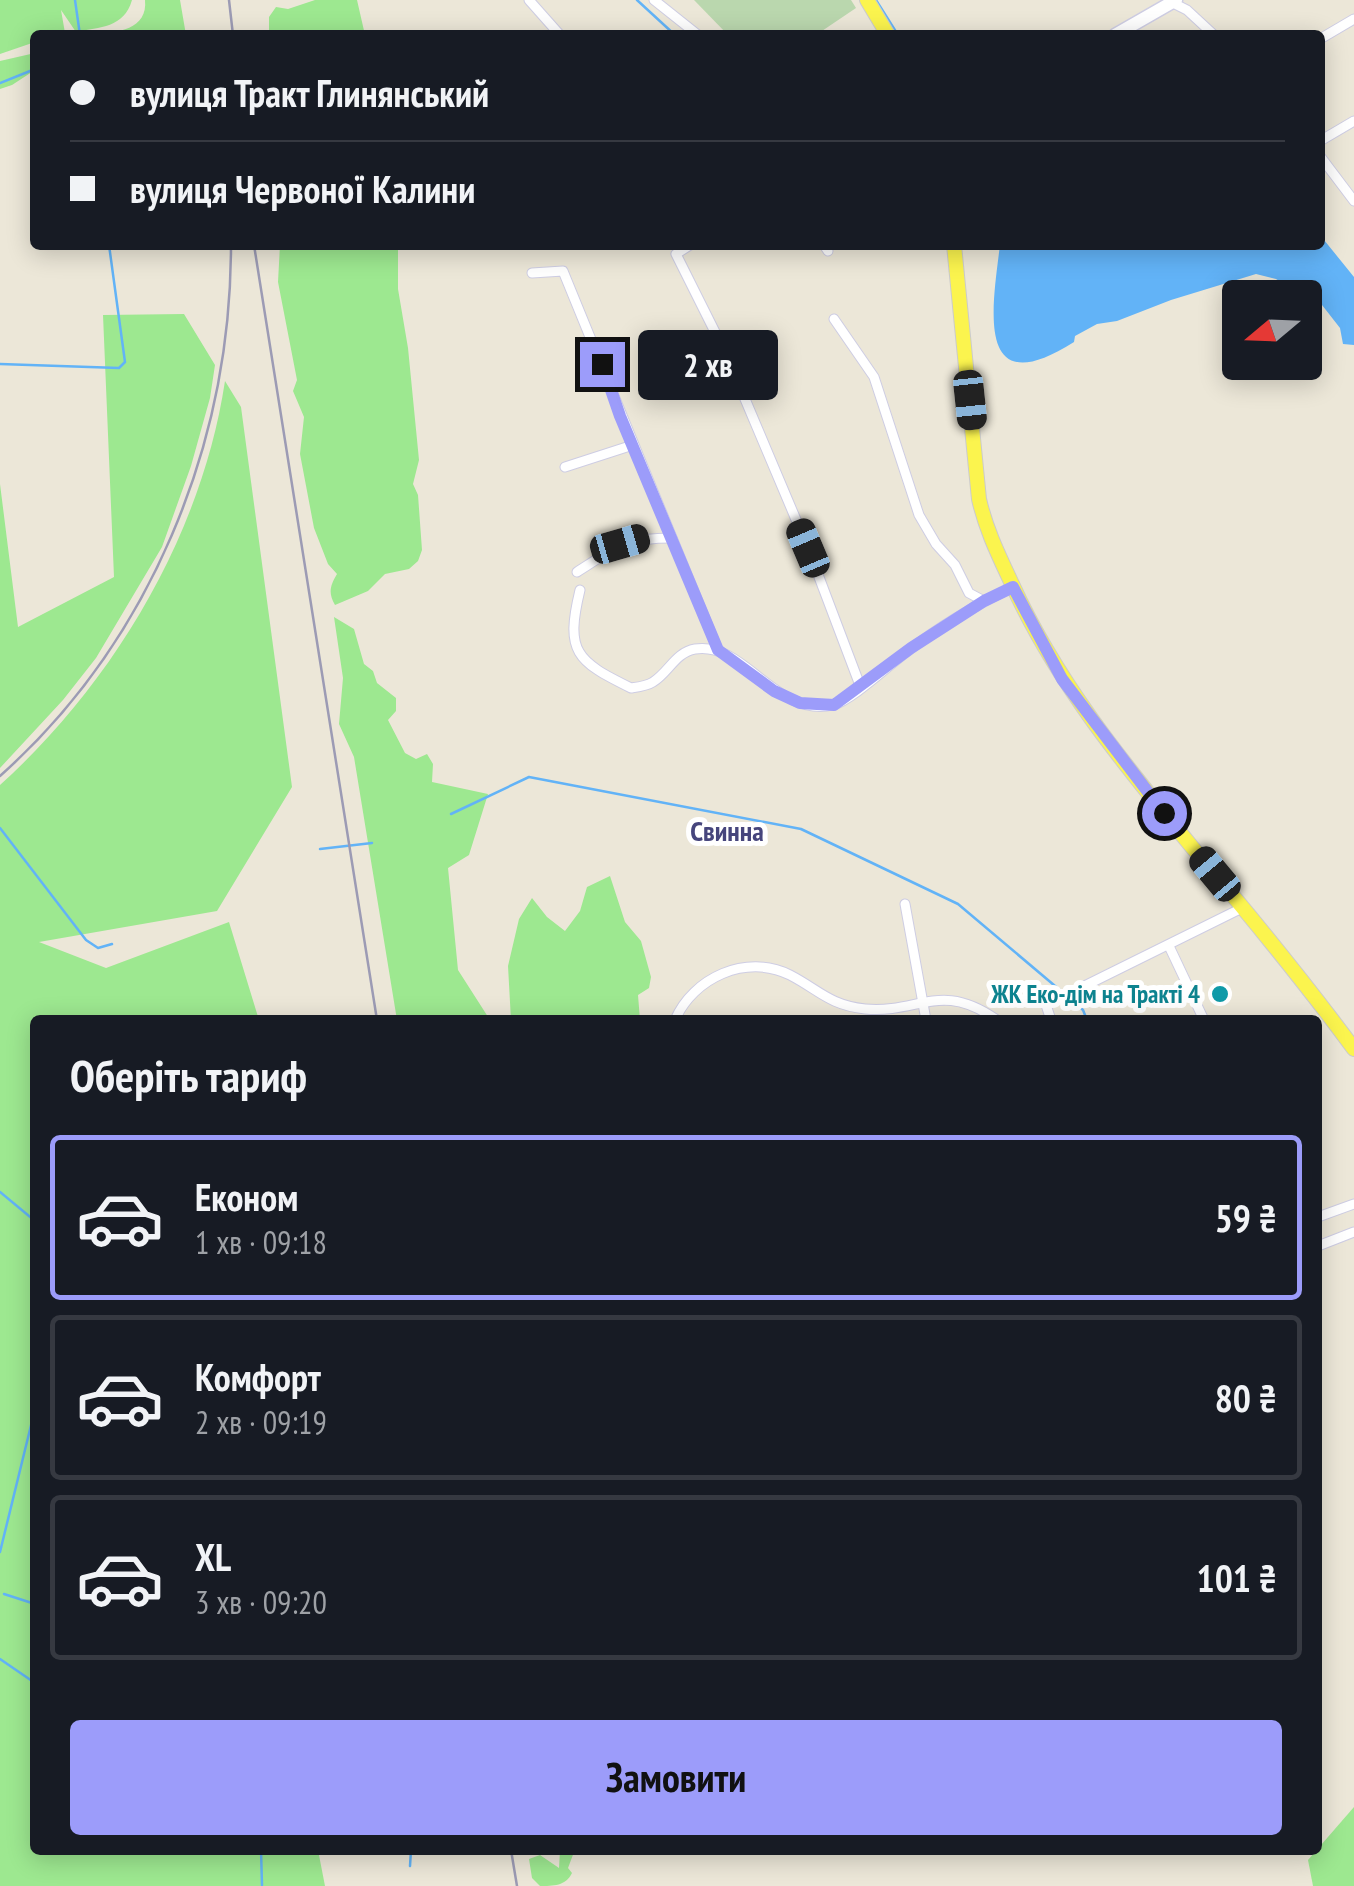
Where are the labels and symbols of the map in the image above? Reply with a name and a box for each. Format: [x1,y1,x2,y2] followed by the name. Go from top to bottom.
[1222,280,1322,380] north arrow
[637,329,777,399] callout: 2 хв
[580,342,625,387] route end
[952,369,988,431] car
[782,515,834,581] car
[587,521,653,567] car
[1142,791,1187,836] route start
[690,812,764,849] district label: Свинна
[1184,841,1246,907] car
[990,978,1200,1010] place label: ЖК Еко-дім на Тракті 4
[1209,983,1231,1005] marker: ЖК Еко-дім на Тракті 4

